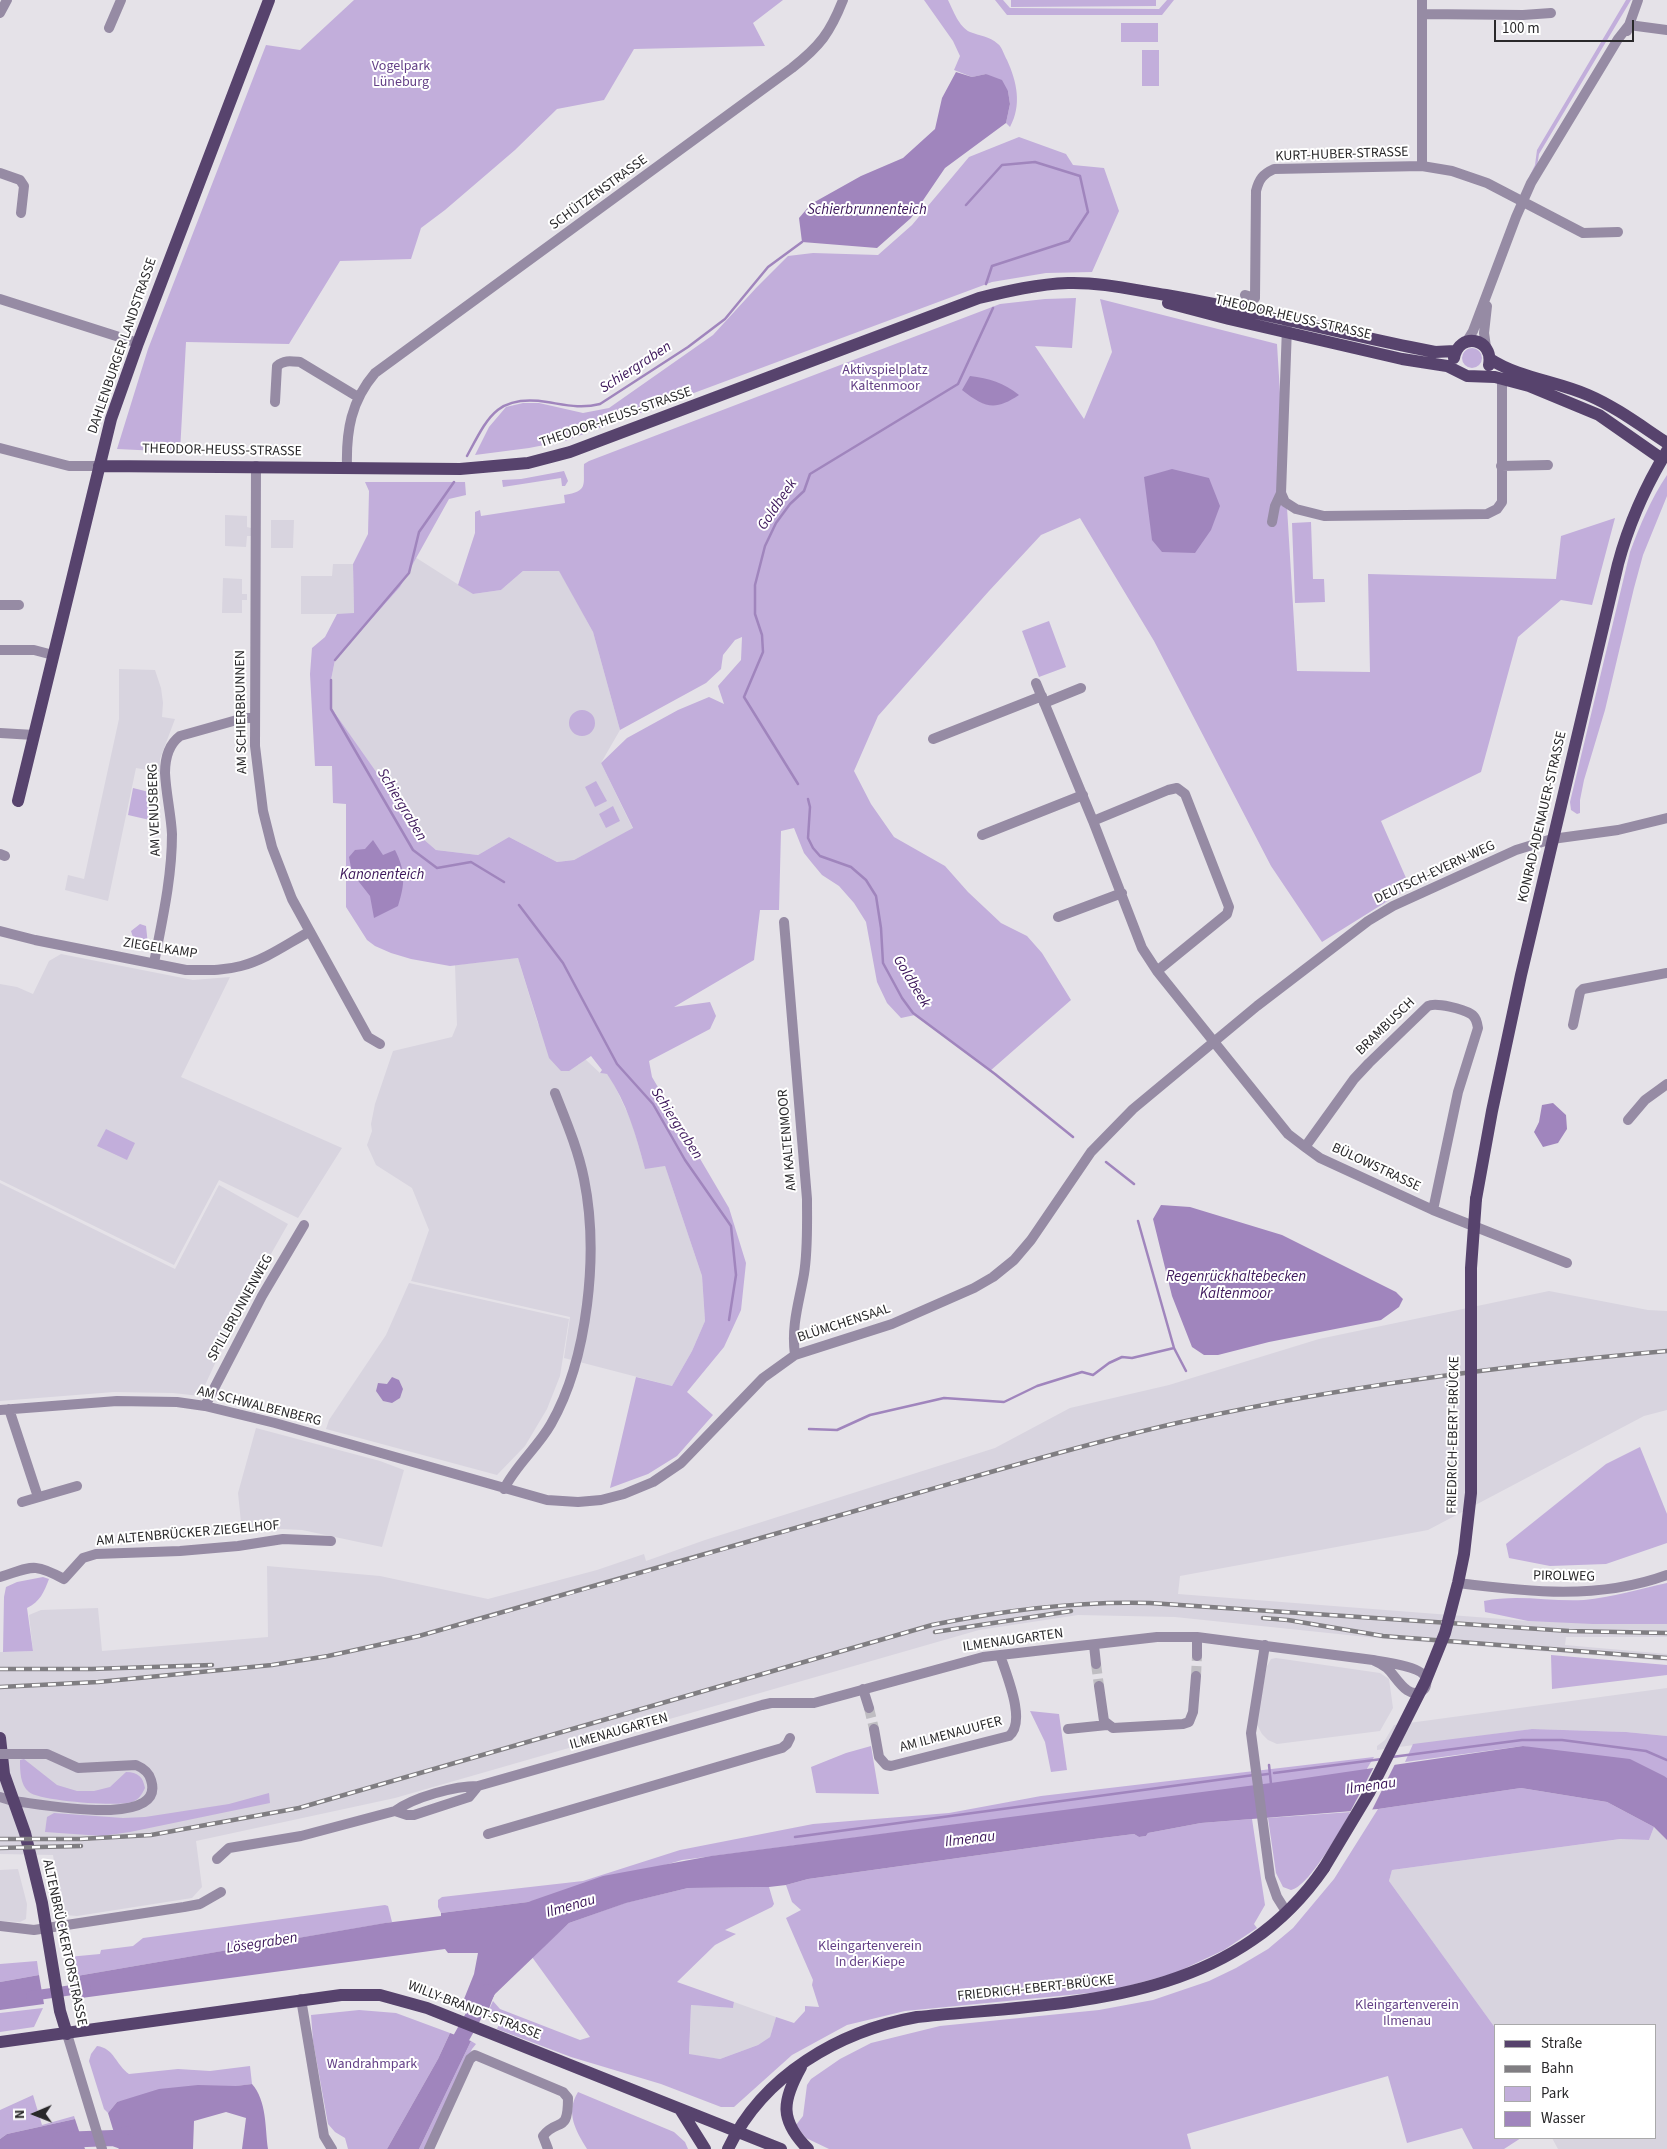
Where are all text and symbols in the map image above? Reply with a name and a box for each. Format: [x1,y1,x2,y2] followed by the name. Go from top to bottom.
[1497,10,1637,42] scale bar
[1502,18,1540,39] text: 100 m
[372,59,430,92] park label: Vogelpark Lüneburg
[1275,144,1409,166] street label: KURT-HUBER-STRASSE
[547,152,651,234] street label: SCHÜTZENSTRASSE
[807,202,927,220] water label: Schierbrunnenteich
[85,256,161,436] street label: DAHLENBURGER LANDSTRASSE
[1213,292,1373,344] street label: THEODOR-HEUSS-STRASSE
[597,338,675,398] water label: Schiergraben
[842,363,928,396] park label: Aktivspielplatz Kaltenmoor
[538,384,694,452] street label: THEODOR-HEUSS-STRASSE
[142,441,302,461] street label: THEODOR-HEUSS-STRASSE
[754,476,802,534] water label: Goldbeek
[233,650,251,774] street label: AM SCHIERBRUNNEN
[1515,730,1571,904] street label: KONRAD-ADENAUER-STRASSE
[145,763,165,857] street label: AM VENUSBERG
[372,765,430,845] water label: Schiergraben
[1372,838,1498,908] street label: DEUTSCH-EVERN-WEG
[340,867,424,885] water label: Kanonenteich
[122,935,198,963] street label: ZIEGELKAMP
[888,953,934,1011] water label: Goldbeek
[1353,995,1419,1059] street label: BRAMBUSCH
[646,1085,706,1163] water label: Schiergraben
[775,1088,801,1192] street label: AM KALTENMOOR
[1329,1140,1423,1196] street label: BÜLOWSTRASSE
[205,1252,277,1364] street label: SPILLBRUNNENWEG
[1166,1269,1306,1304] water label: Regenrückhaltebecken Kaltenmoor
[795,1301,893,1347] street label: BLÜMCHENSAAL
[1444,1356,1464,1514] street label: FRIEDRICH-EBERT-BRÜCKE
[195,1383,323,1431] street label: AM SCHWALBENBERG
[96,1518,280,1550] street label: AM ALTENBRÜCKER ZIEGELHOF
[1533,1568,1595,1586] street label: PIROLWEG
[962,1626,1064,1656] street label: ILMENAUGARTEN
[568,1710,670,1754] street label: ILMENAUGARTEN
[898,1713,1004,1757] street label: AM ILMENAUUFER
[1345,1775,1397,1799] water label: Ilmenau
[944,1828,996,1852] water label: Ilmenau
[38,1858,90,2028] street label: ALTENBRÜCKERTORSTRASSE
[544,1891,598,1923] water label: Ilmenau
[225,1929,299,1959] water label: Lösegraben
[818,1939,922,1971] park label: Kleingartenverein In der Kiepe
[957,1972,1115,2006] street label: FRIEDRICH-EBERT-BRÜCKE
[405,1978,543,2044] street label: WILLY-BRANDT-STRASSE
[1355,1998,1459,2030] park label: Kleingartenverein Ilmenau
[1494,2024,1657,2139] legend
[1541,2033,1582,2054] text: Straße
[327,2057,417,2073] park label: Wandrahmpark
[1541,2058,1574,2079] text: Bahn
[1541,2083,1569,2104] text: Park
[10,2089,60,2139] north arrow
[1541,2108,1585,2129] text: Wasser
[10,2109,30,2119] text: N

